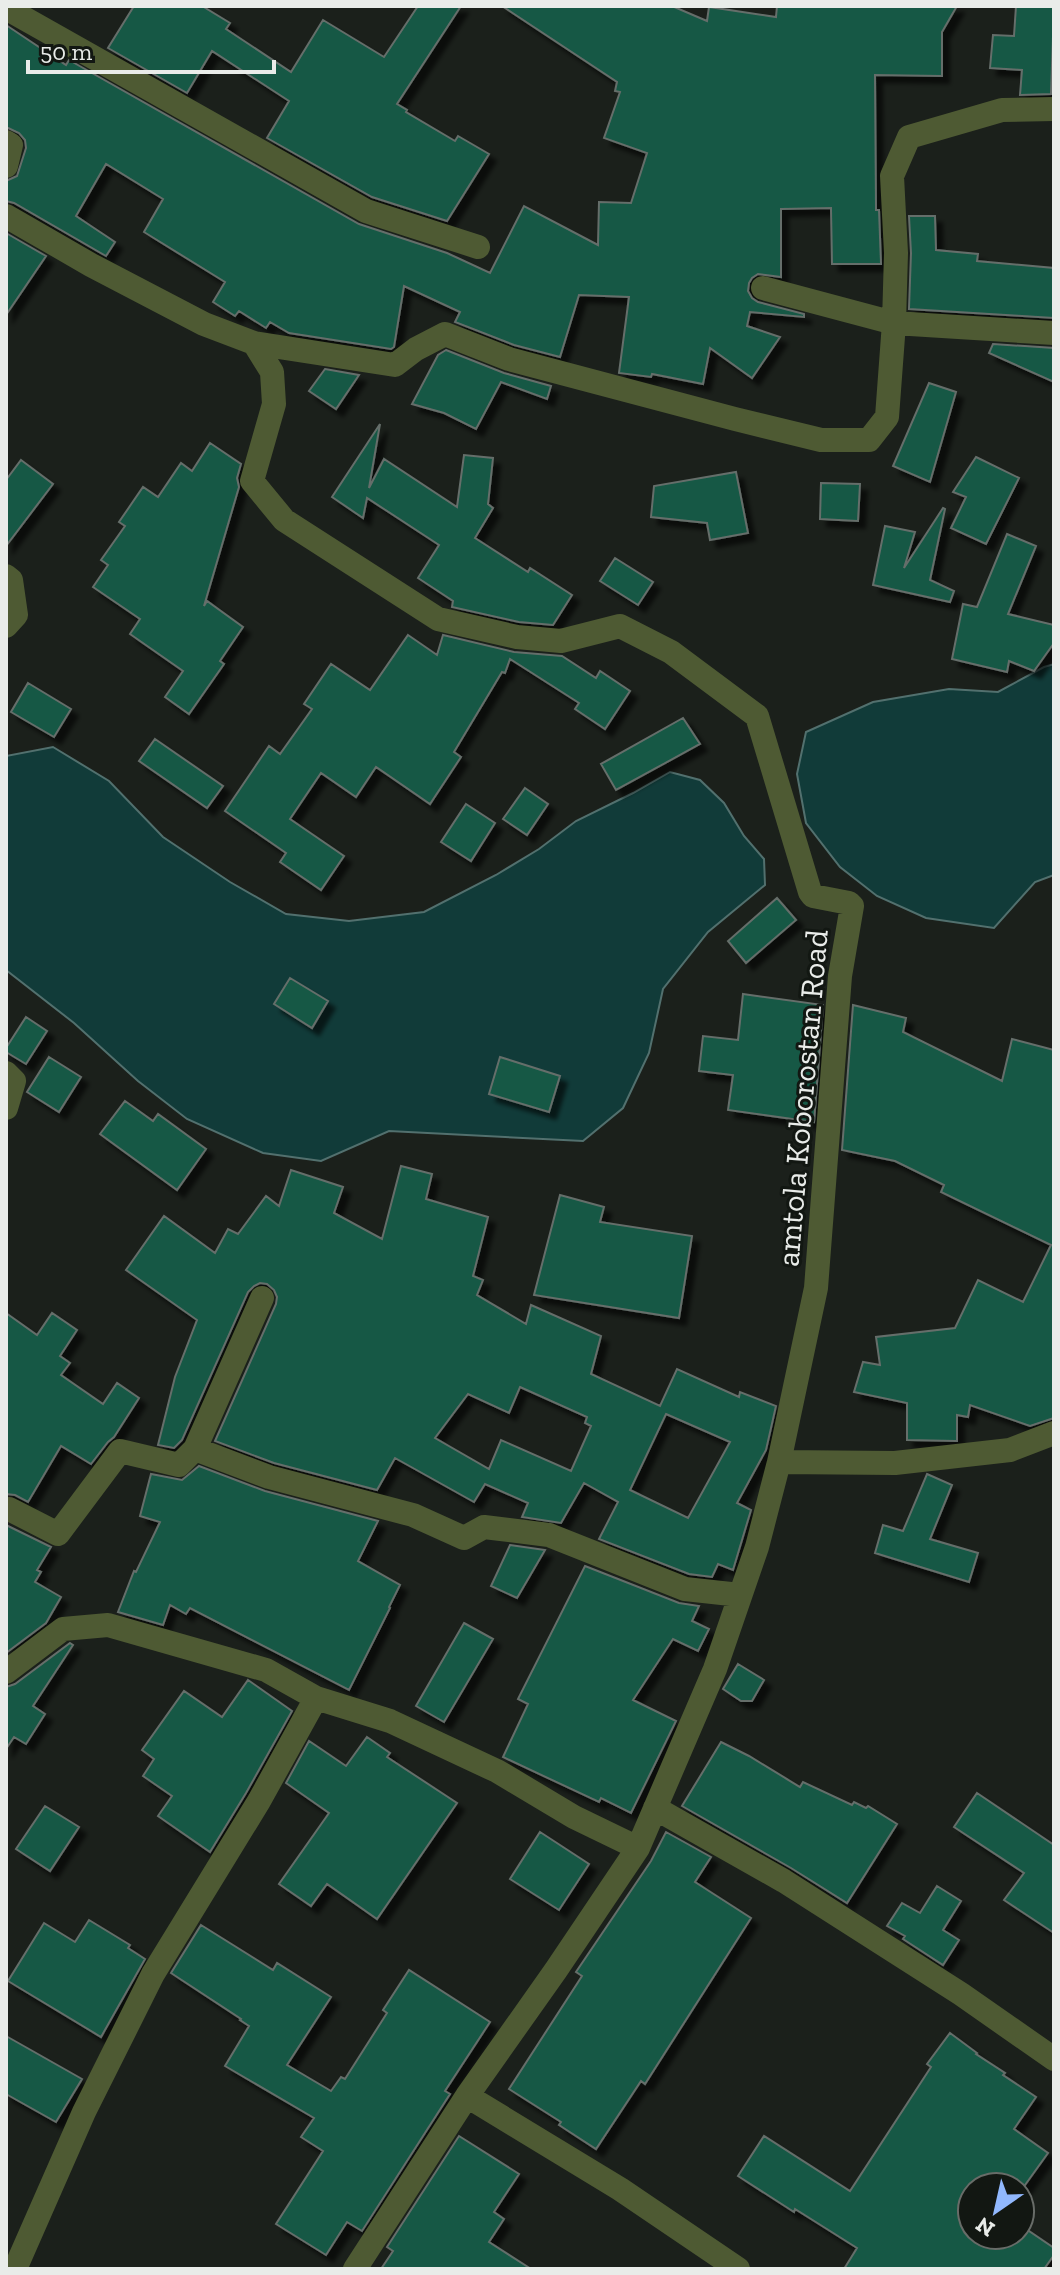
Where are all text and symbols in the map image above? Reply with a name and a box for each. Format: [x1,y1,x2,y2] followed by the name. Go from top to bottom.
[28,24,274,74] scale bar
[40,37,93,66] text: 50 m
[768,928,836,1268] street label: amtola Koborostan Road
[956,2171,1036,2251] north arrow
[970,2211,1000,2243] text: N

